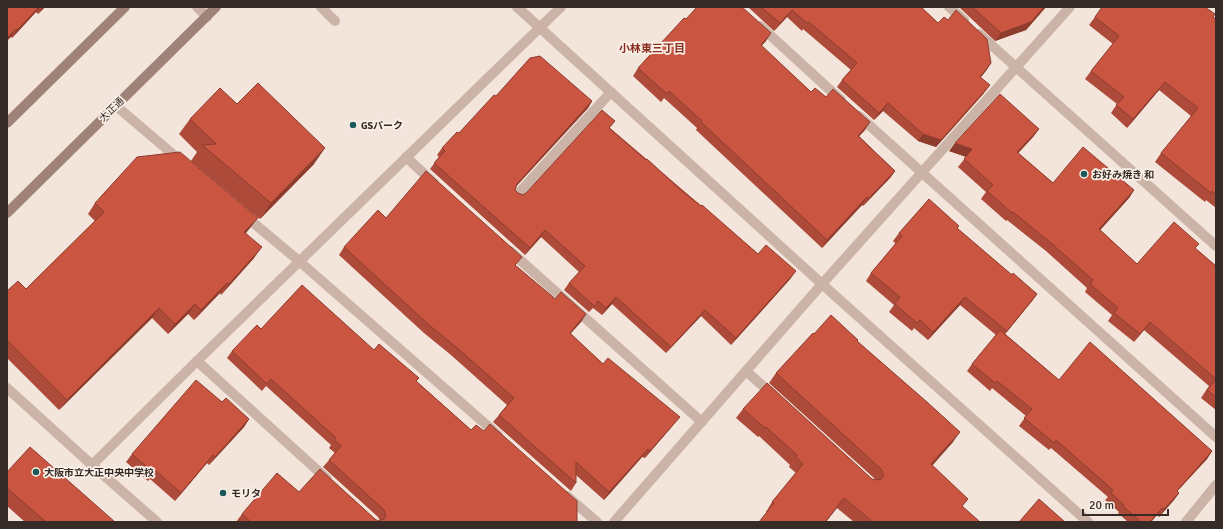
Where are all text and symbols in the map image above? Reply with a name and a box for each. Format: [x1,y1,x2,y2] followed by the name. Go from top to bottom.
[619,42,685,55] district label: 小林東三丁目
[97,95,127,124] street label: 大正通
[348,120,358,130] marker: GSパーク
[361,120,403,132] place label: GSパーク
[1079,169,1089,179] marker: お好み焼き 和
[1092,169,1154,181] place label: お好み焼き 和
[31,467,41,477] marker: 大阪市立大正中央中学校
[44,467,154,479] place label: 大阪市立大正中央中学校
[218,488,228,498] marker: モリタ
[231,488,261,500] place label: モリタ
[1083,491,1168,517] scale bar
[1089,498,1114,513] text: 20 m

